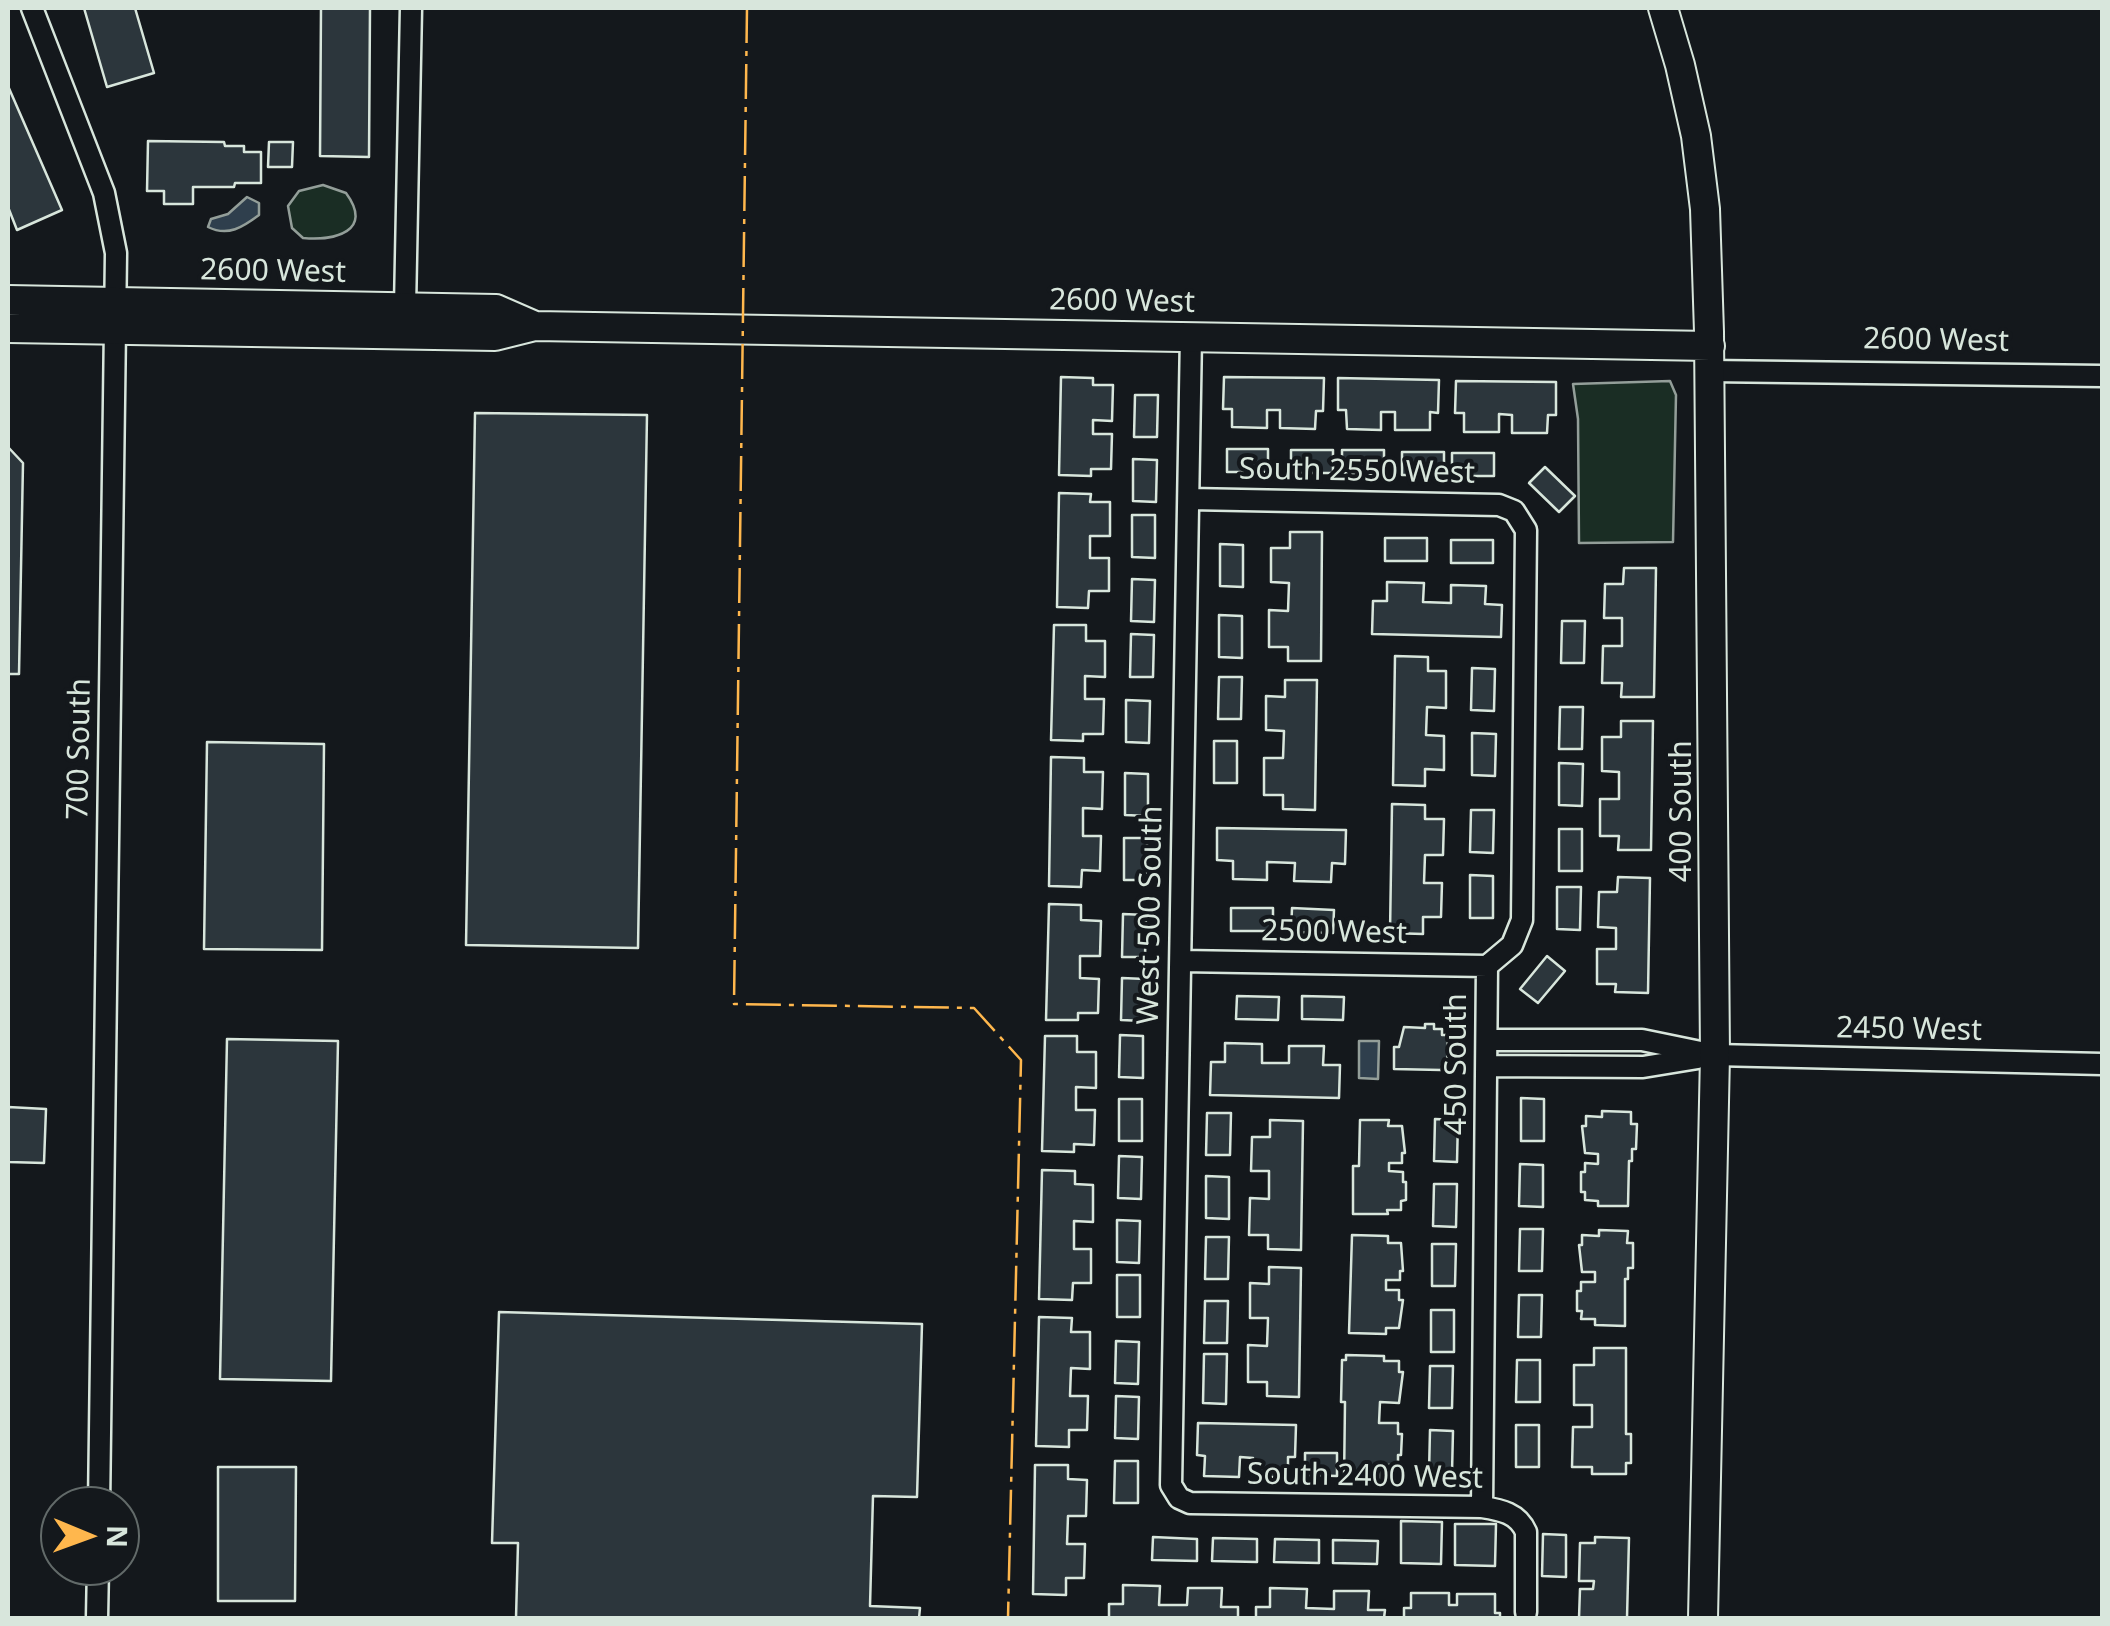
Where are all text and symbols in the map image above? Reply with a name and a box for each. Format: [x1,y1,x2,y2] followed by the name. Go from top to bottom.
[200,253,346,291] street label: 2600 West
[1049,283,1195,321] street label: 2600 West
[1863,322,2009,360] street label: 2600 West
[1239,452,1475,492] street label: South 2550 West
[61,678,99,820] street label: 700 South
[1664,740,1700,882] street label: 400 South
[1131,805,1171,1025] street label: West 500 South
[1261,914,1407,952] street label: 2500 West
[1439,993,1475,1135] street label: 450 South
[1836,1011,1982,1049] street label: 2450 West
[1247,1457,1483,1497] street label: South 2400 West
[40,1486,140,1586] north arrow
[99,1525,137,1548] text: N

